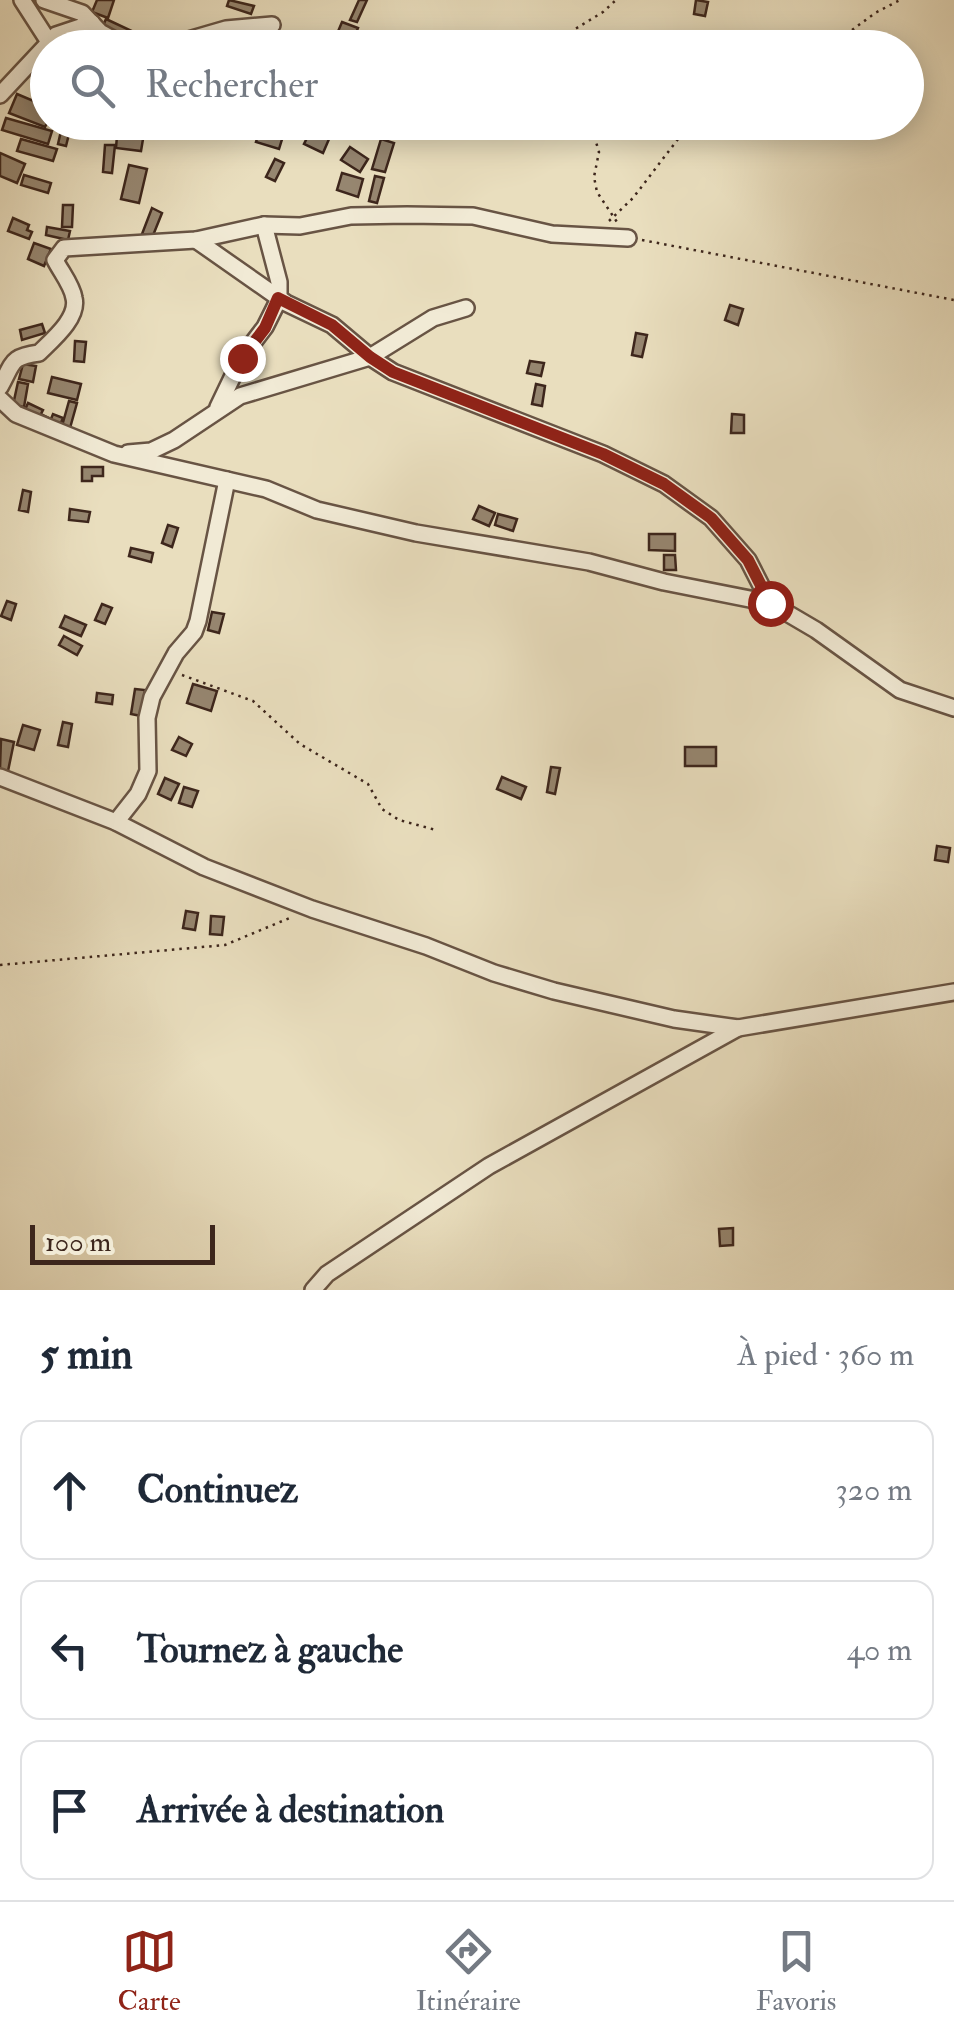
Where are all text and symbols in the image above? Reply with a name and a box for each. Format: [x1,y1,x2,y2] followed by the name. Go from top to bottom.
[30,30,924,140] search box
[65,58,120,113] icon: search
[145,61,318,109] text: Rechercher
[220,336,266,382] route end
[748,581,794,627] route start
[30,1220,215,1264] scale bar
[45,1225,111,1260] text: 100 m
[40,1329,133,1381] text: 5 min
[737,1335,914,1375] text: À pied · 360 m
[42,1463,97,1518] icon: ahead
[137,1466,298,1514] text: Continuez
[836,1470,912,1510] text: 320 m
[42,1623,97,1678] icon: left
[137,1626,403,1674] text: Tournez à gauche
[847,1630,912,1670] text: 40 m
[42,1783,97,1838] icon: arrive
[137,1786,444,1834] text: Arrivée à destination
[118,1924,181,2019] tab: Carte
[416,1924,521,2019] tab: Itinéraire
[756,1924,836,2019] tab: Favoris

